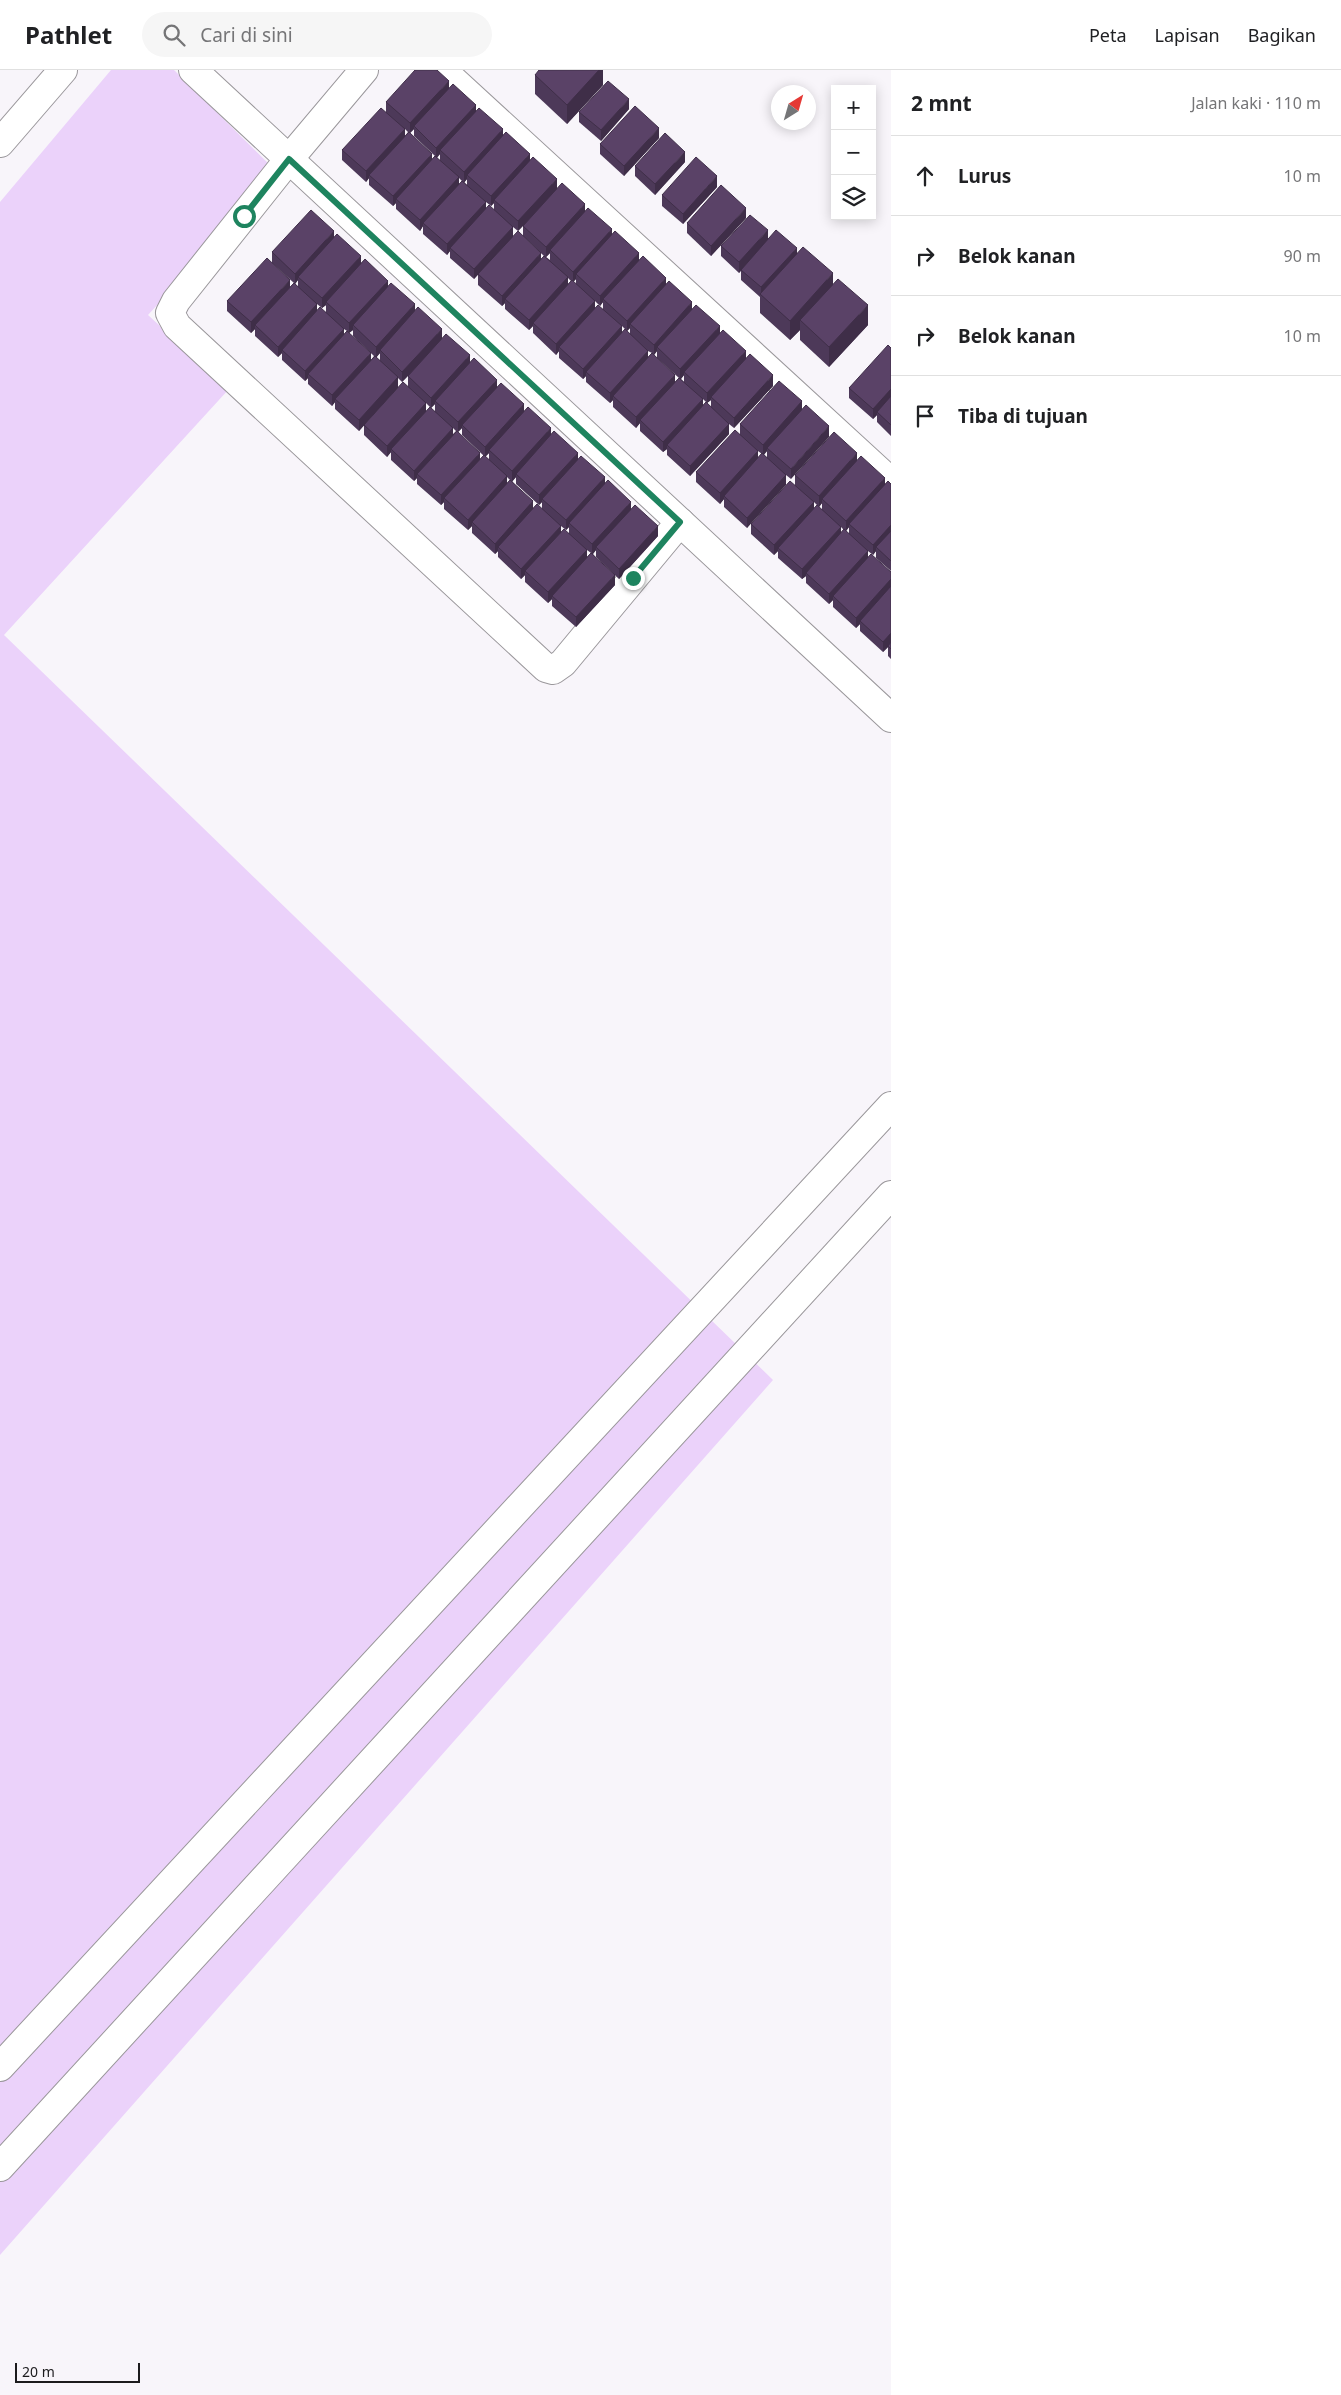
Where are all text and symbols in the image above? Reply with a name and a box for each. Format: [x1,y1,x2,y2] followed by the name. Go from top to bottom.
[142,12,492,57] search box
[25,18,112,51] text: Pathlet
[160,21,188,49] icon: search
[200,22,293,48] text: Cari di sini
[1089,23,1127,47] text: Peta
[1155,23,1220,47] text: Lapisan
[1248,23,1316,47] text: Bagikan
[771,85,816,130] north arrow
[831,85,876,220] map controls
[831,85,876,130] button: +
[911,89,972,117] text: 2 mnt
[1191,92,1321,114] text: Jalan kaki · 110 m
[831,130,876,175] button: −
[911,162,939,190] icon: ahead
[958,163,1011,189] text: Lurus
[1284,165,1321,187] text: 10 m
[831,175,876,220] button: layers
[233,205,256,228] route start
[911,242,939,270] icon: right
[958,243,1075,269] text: Belok kanan
[1284,245,1321,267] text: 90 m
[911,322,939,350] icon: right
[958,323,1075,349] text: Belok kanan
[1284,325,1321,347] text: 10 m
[911,402,939,430] icon: arrive
[958,403,1088,429] text: Tiba di tujuan
[622,567,645,590] route end
[15,2360,140,2383] scale bar
[22,2362,55,2381] text: 20 m

